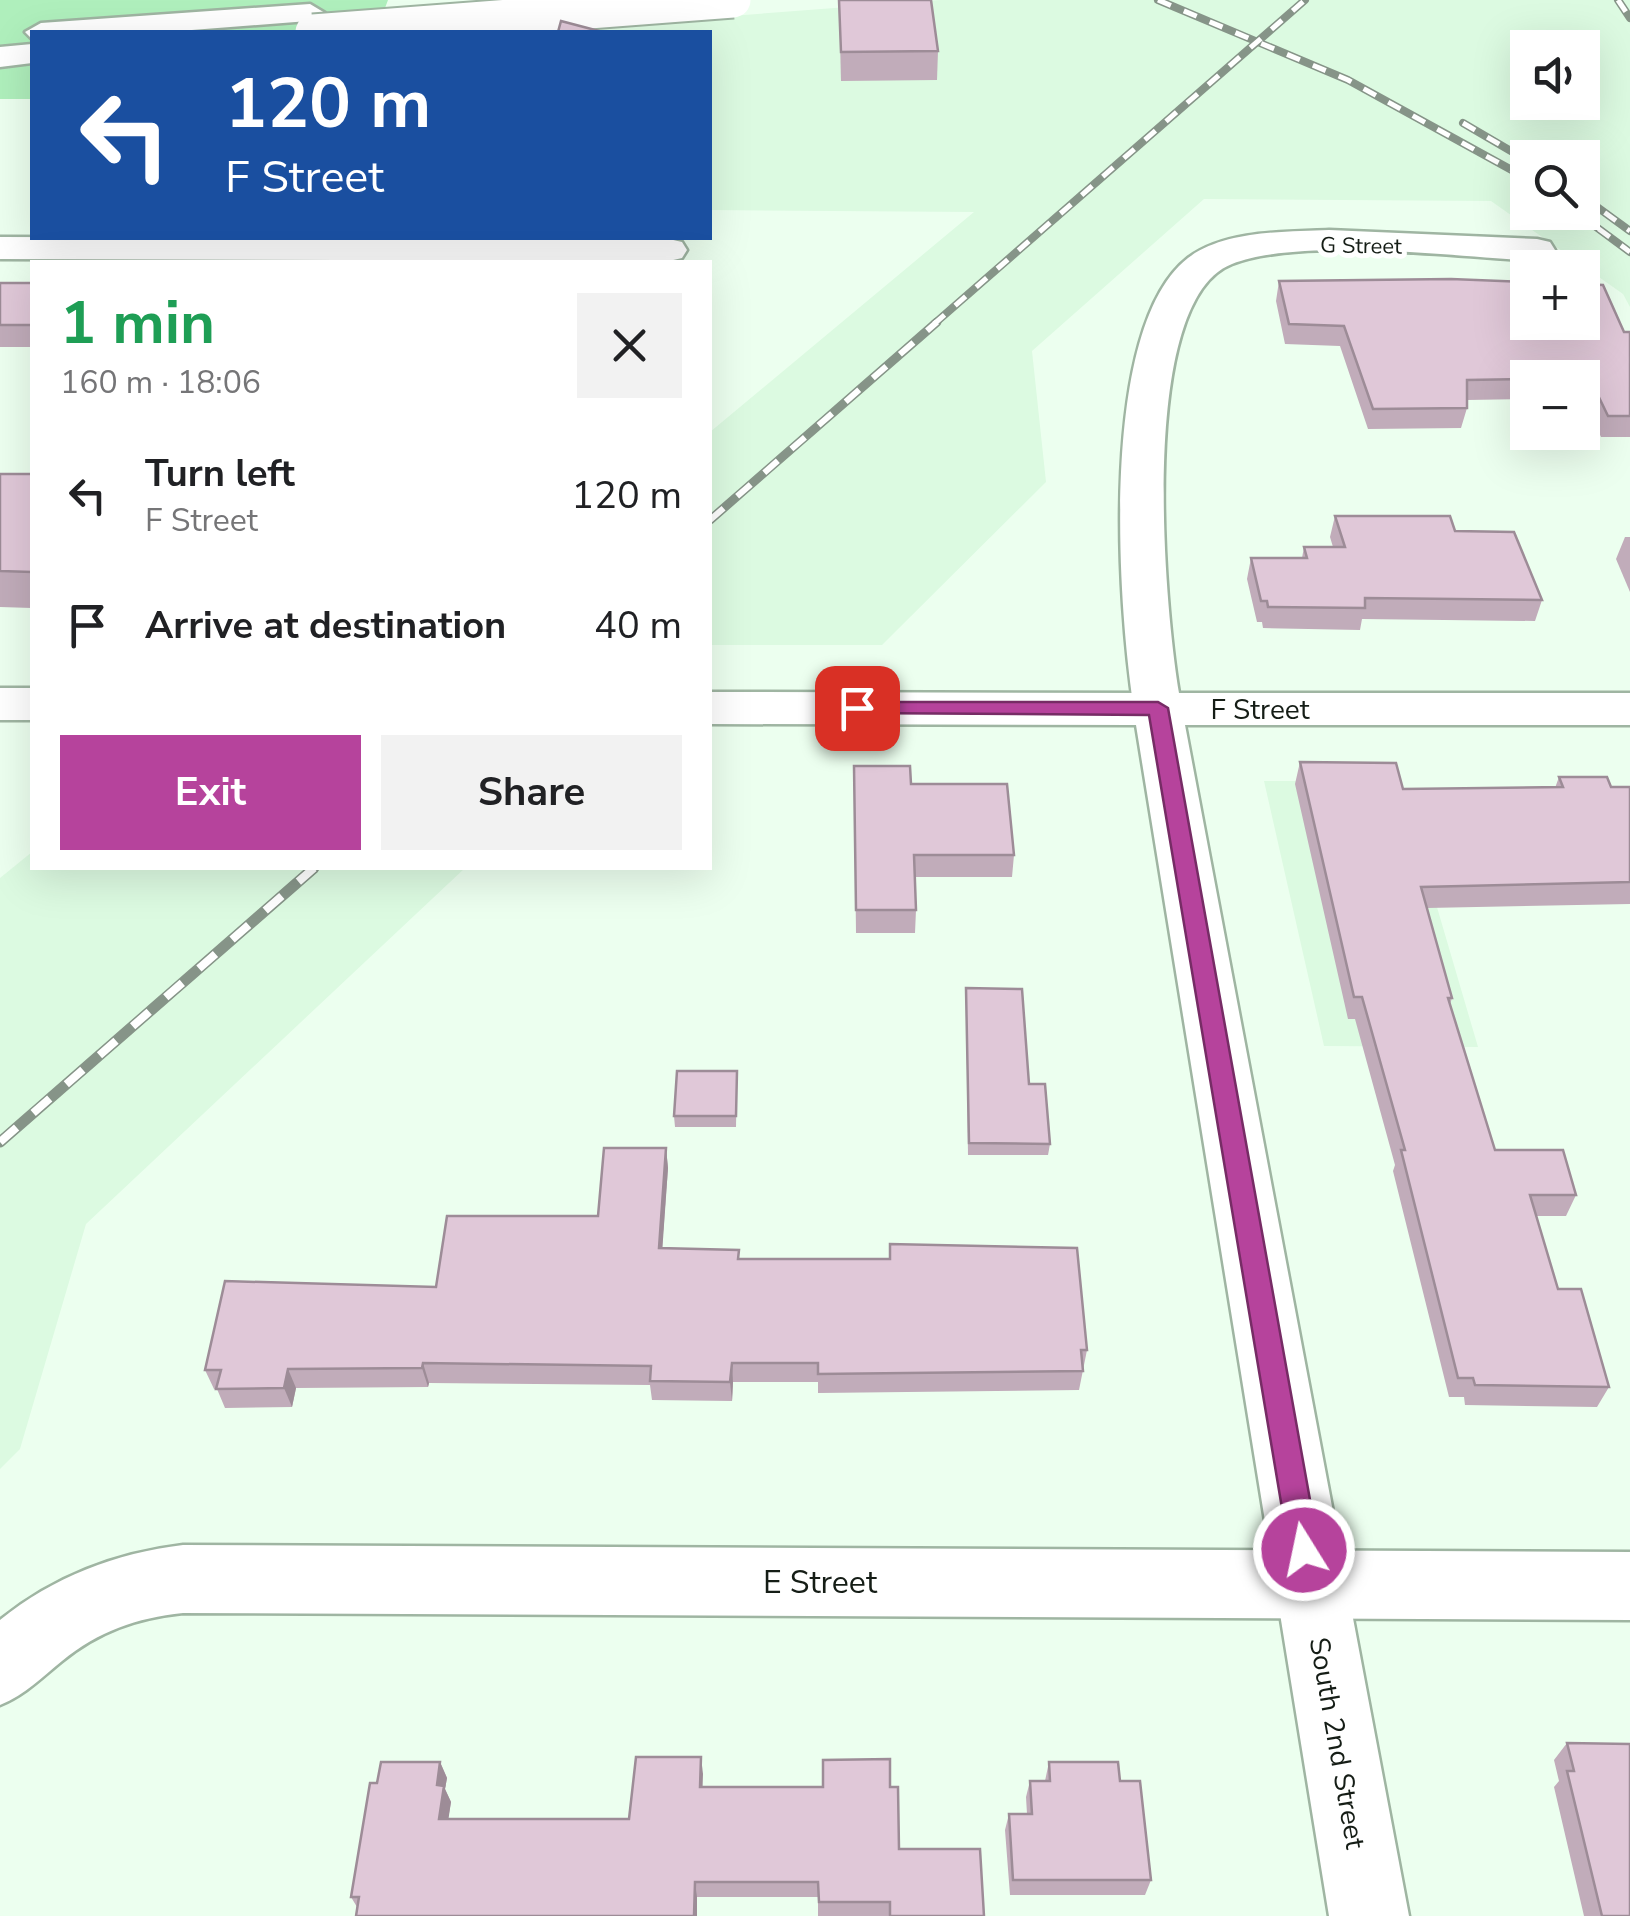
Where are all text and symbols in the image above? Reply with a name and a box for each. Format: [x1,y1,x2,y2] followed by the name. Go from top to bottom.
[1510,30,1600,450] map controls
[1510,30,1600,120] button: sound
[225,56,431,152] text: 120 m
[60,70,190,200] icon: left
[1510,140,1600,230] button: search
[225,147,384,208] text: F Street
[1320,230,1402,262] street label: G Street
[1510,250,1600,340] button: +
[60,282,215,364] text: 1 min
[577,293,682,398] button: close
[1510,360,1600,450] button: −
[60,361,261,404] text: 160 m · 18:06
[145,448,295,499] text: Turn left
[60,468,115,523] icon: left
[571,470,682,521] text: 120 m
[145,499,258,542] text: F Street
[60,598,115,653] icon: arrive
[145,600,506,651] text: Arrive at destination
[594,600,682,651] text: 40 m
[815,666,900,751] pin
[830,681,885,736] icon: arrive
[1211,691,1310,729] street label: F Street
[60,735,361,850] button: Exit
[381,735,682,850] button: Share
[1252,1498,1356,1602] position arrow
[763,1561,878,1604] street label: E Street
[1300,1634,1374,1852] street label: South 2nd Street

